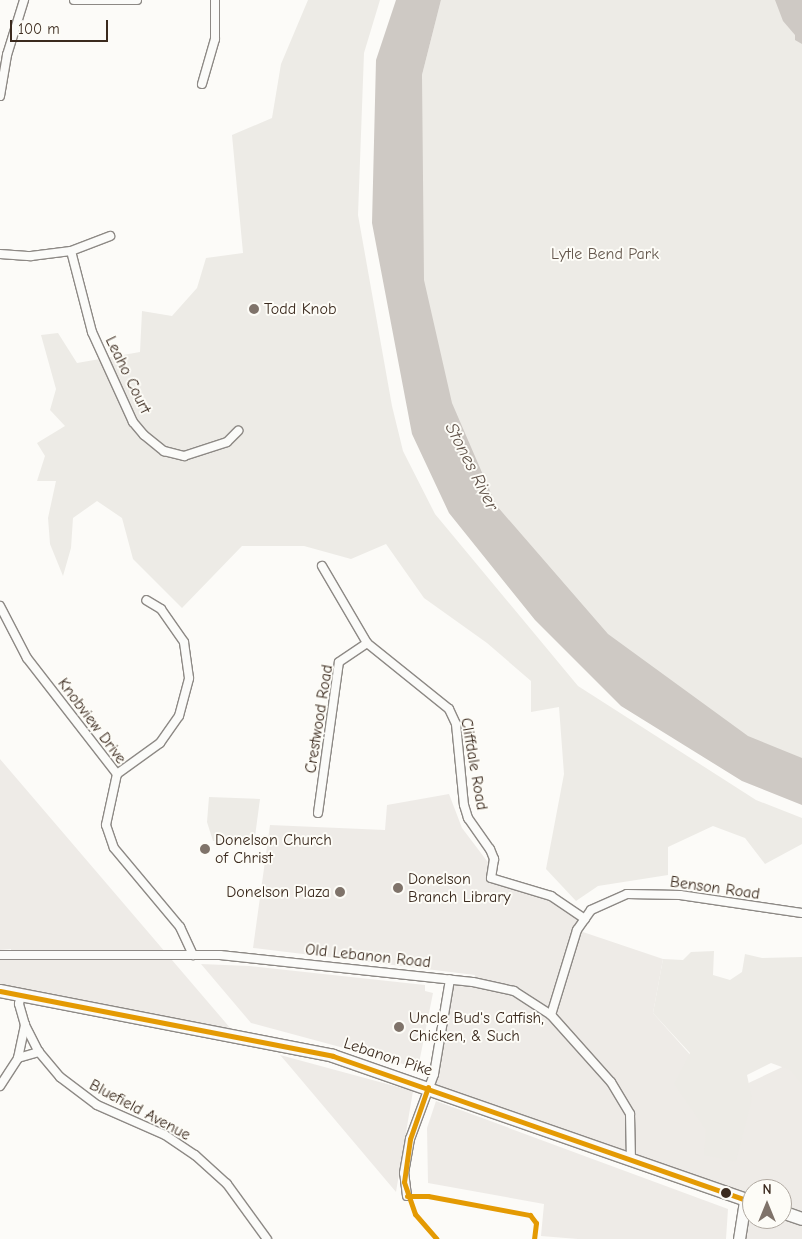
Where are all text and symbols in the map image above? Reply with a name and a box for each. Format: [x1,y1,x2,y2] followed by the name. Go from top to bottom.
[12,10,110,42] scale bar
[18,20,60,38] text: 100 m
[551,244,659,264] park label: Lytle Bend Park
[264,299,336,319] place label: Todd Knob
[248,303,260,315] marker: Todd Knob
[101,333,155,417] street label: Leaho Court
[440,419,502,515] water label: Stones River
[301,663,337,775] street label: Crestwood Road
[54,674,130,768] street label: Knobview Drive
[456,716,492,812] street label: Cliffdale Road
[215,830,332,868] place label: Donelson Church of Christ
[199,843,211,855] marker: Donelson Church of Christ
[408,869,511,907] place label: Donelson Branch Library
[669,872,761,904] street label: Benson Road
[226,882,330,902] place label: Donelson Plaza
[392,882,404,894] marker: Donelson Branch Library
[334,886,346,898] marker: Donelson Plaza
[304,940,432,972] street label: Old Lebanon Road
[409,1008,544,1046] place label: Uncle Bud's Catfish, Chicken, & Such
[393,1021,405,1033] marker: Uncle Bud's Catfish, Chicken, & Such
[341,1034,435,1080] street label: Lebanon Pike
[86,1075,194,1145] street label: Bluefield Avenue
[742,1179,792,1229] north arrow
[762,1181,772,1198] text: N
[721,1188,731,1198] unlabelled marker

